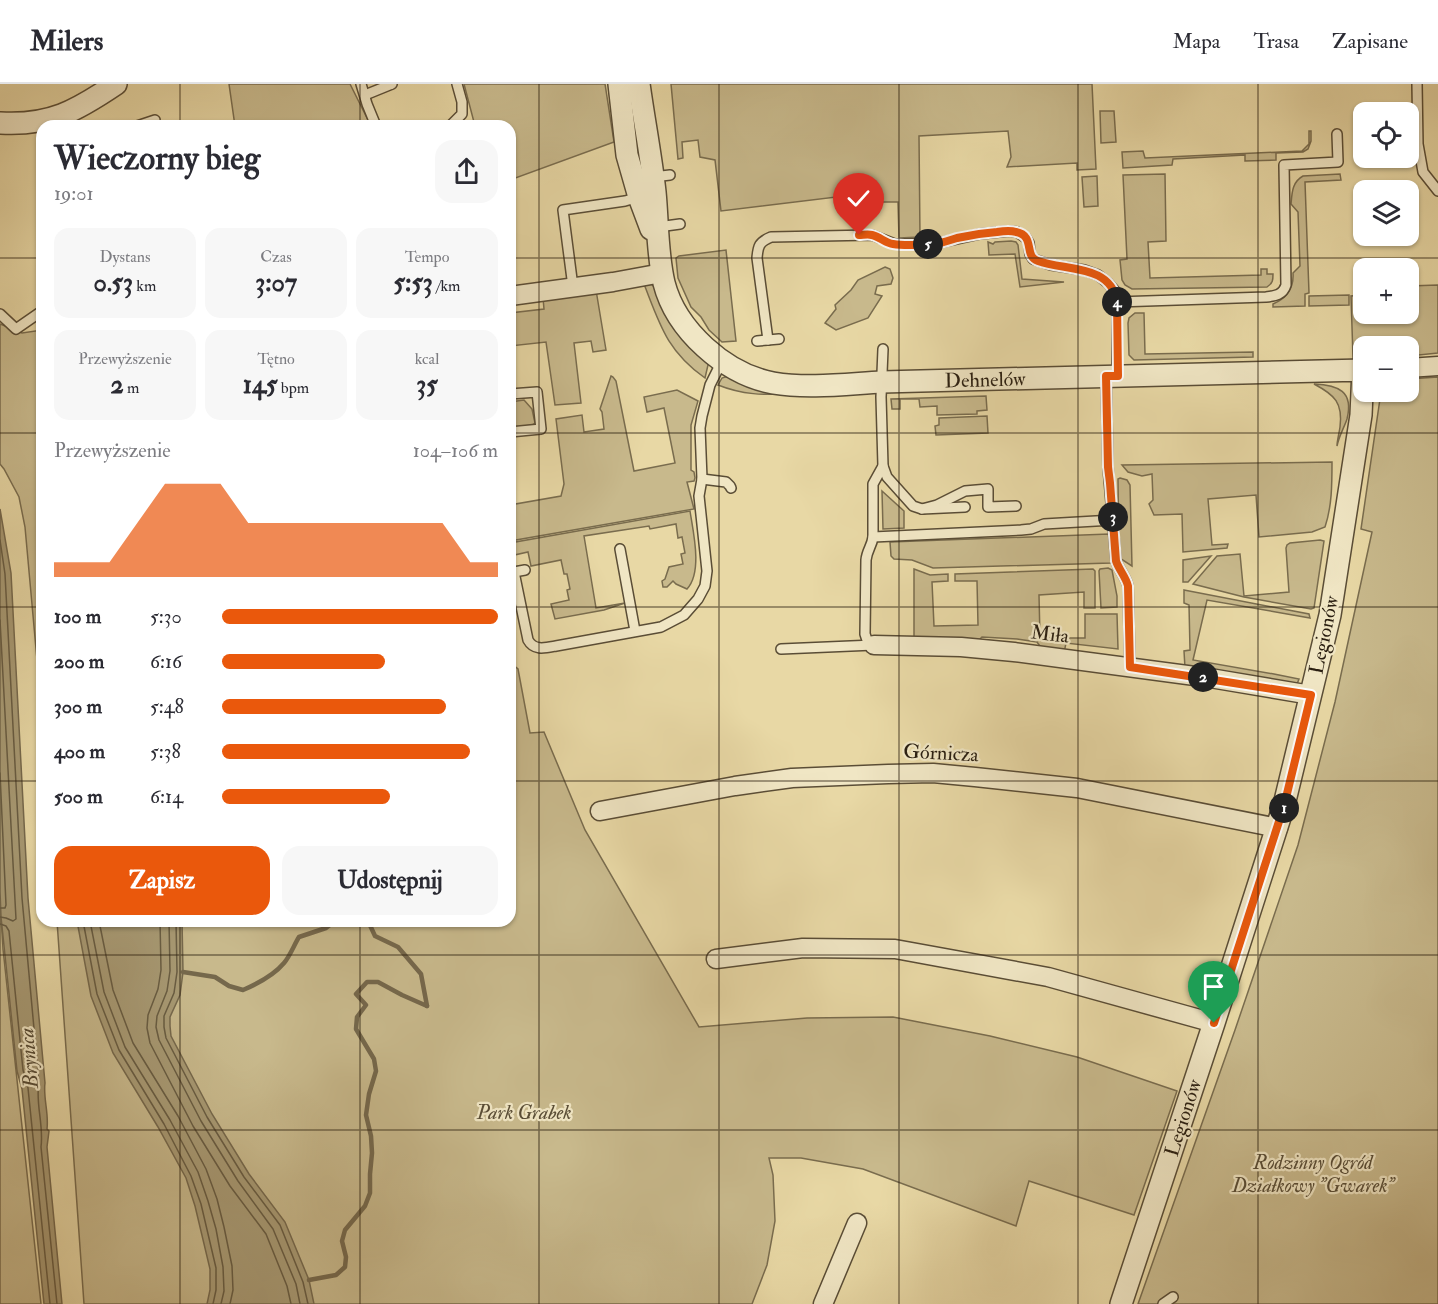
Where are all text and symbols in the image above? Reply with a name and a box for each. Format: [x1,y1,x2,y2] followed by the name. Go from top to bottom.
[30,24,103,59] text: Milers
[1172,28,1220,55] text: Mapa
[1253,28,1299,55] text: Trasa
[1332,28,1408,55] text: Zapisane
[1353,102,1419,402] map controls
[1353,102,1419,168] button: locate
[54,138,260,179] text: Wieczorny bieg
[435,140,498,203] button: share
[833,173,884,235] pin
[1353,180,1419,246] button: layers
[54,181,94,206] text: 19:01
[842,182,875,215] icon: check
[913,229,943,259] pin: 5
[924,234,932,254] text: 5
[99,247,151,267] text: Dystans
[260,247,292,267] text: Czas
[405,247,449,267] text: Tempo
[1353,258,1419,324] button: +
[94,267,133,299] text: 0.53
[255,267,297,299] text: 3:07
[394,267,433,299] text: 5:53
[133,276,156,296] text: km
[433,276,460,296] text: /km
[1102,287,1132,317] pin: 4
[1113,292,1121,312] text: 4
[1353,336,1419,402] button: −
[78,349,172,369] text: Przewyższenie
[257,349,295,369] text: Tętno
[415,349,439,369] text: kcal
[944,366,1026,393] street label: Dehnelów
[111,369,124,401] text: 2
[243,369,278,401] text: 145
[416,369,438,401] text: 35
[124,378,139,398] text: m
[278,378,309,398] text: bpm
[54,438,171,463] text: Przewyższenie
[413,438,498,463] text: 104–106 m
[1098,502,1128,532] pin: 3
[1110,507,1116,527] text: 3
[1303,593,1345,677] street label: Legionów
[54,604,101,629] text: 100 m
[150,604,182,629] text: 5:30
[1030,619,1071,649] street label: Miła
[54,649,104,674] text: 200 m
[150,649,182,674] text: 6:16
[1188,662,1218,692] pin: 2
[1199,667,1207,687] text: 2
[54,694,102,719] text: 300 m
[150,694,184,719] text: 5:48
[54,739,105,764] text: 400 m
[150,739,181,764] text: 5:38
[903,739,980,767] street label: Górnicza
[54,784,103,809] text: 500 m
[150,784,183,809] text: 6:14
[1269,793,1299,823] pin: 1
[1281,798,1287,818] text: 1
[54,846,270,915] button: Zapisz
[282,846,498,915] button: Udostępnij
[1188,961,1239,1023] pin
[1197,970,1230,1003] icon: arrive
[13,1026,45,1090] water label: Brynica
[1159,1076,1207,1160] street label: Legionów
[476,1100,571,1125] park label: Park Grabek
[1231,1150,1396,1198] park label: Rodzinny Ogród Działkowy "Gwarek"

